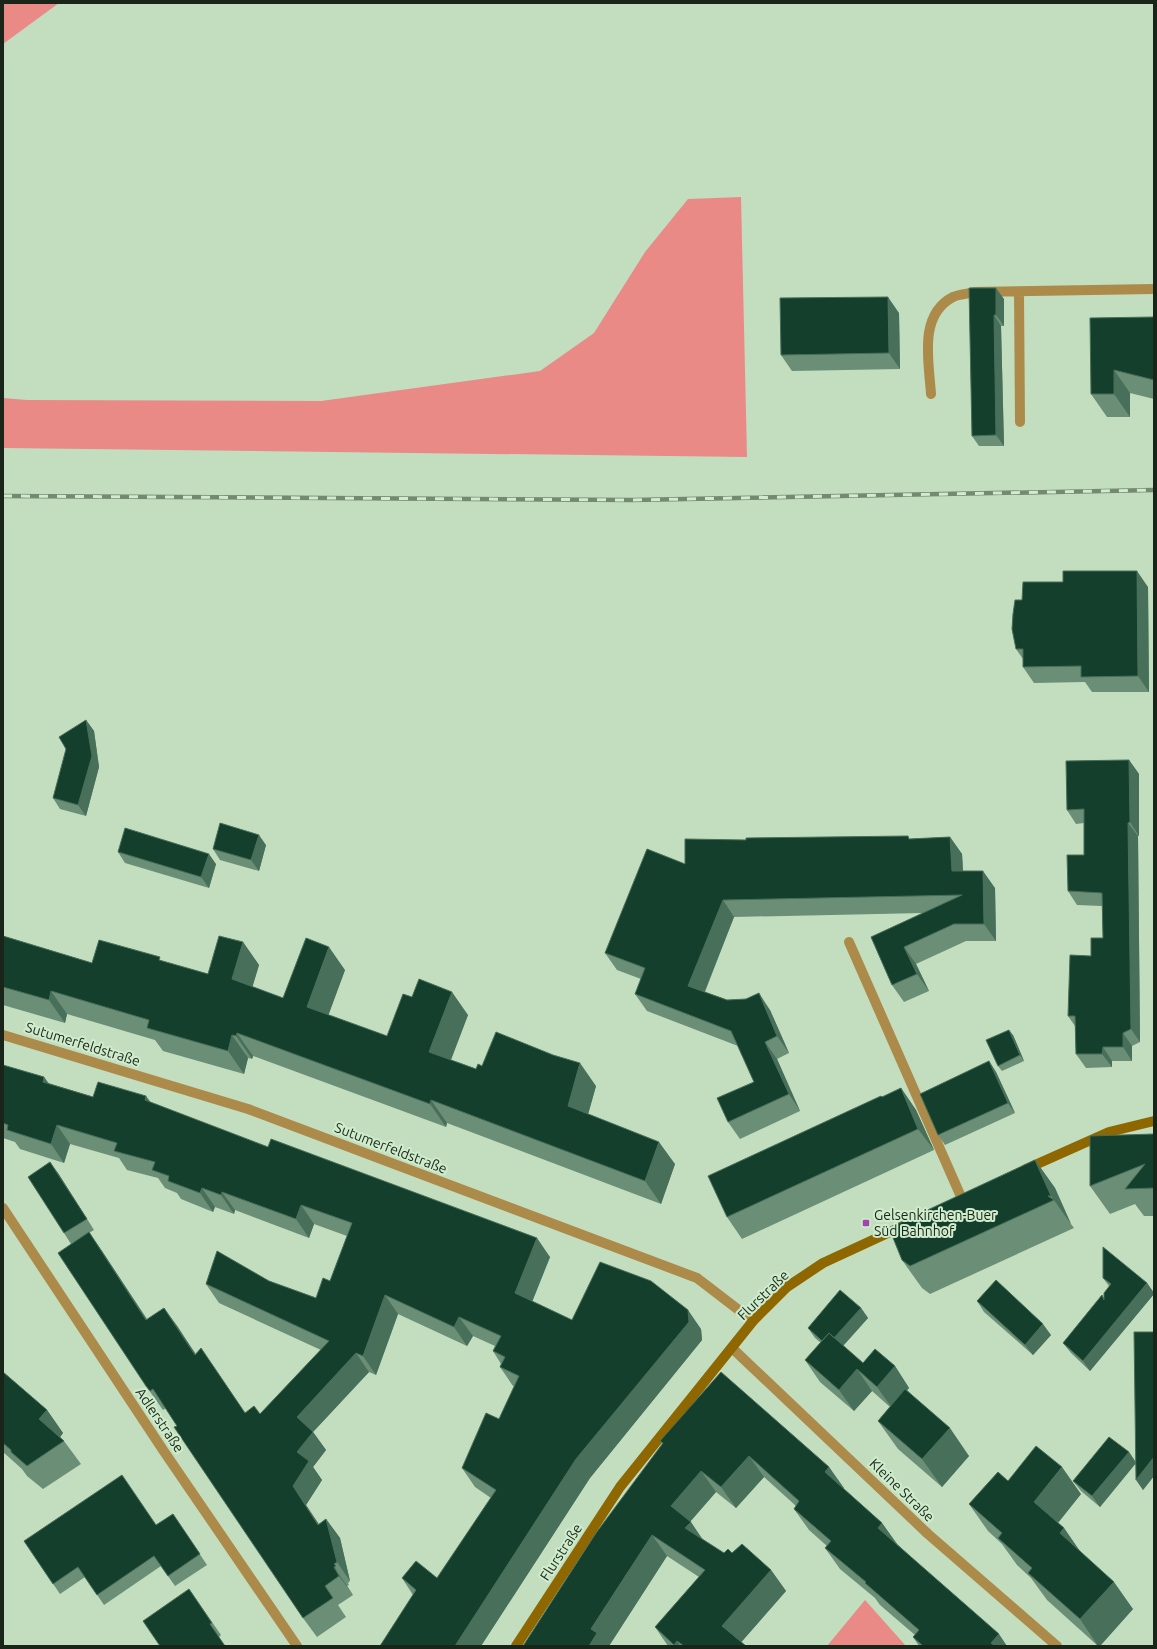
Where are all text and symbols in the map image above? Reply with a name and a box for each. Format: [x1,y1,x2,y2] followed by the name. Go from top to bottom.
[24,1019,142,1069] street label: Sutumerfeldstraße
[333,1119,449,1177] street label: Sutumerfeldstraße
[874,1207,997,1239] place label: Gelsenkirchen-Buer Süd Bahnhof
[861,1218,871,1228] marker: Gelsenkirchen-Buer Süd Bahnhof
[734,1267,792,1323] street label: Flurstraße
[133,1385,187,1455] street label: Adlerstraße
[866,1455,938,1525] street label: Kleine Straße
[537,1521,585,1583] street label: Flurstraße

